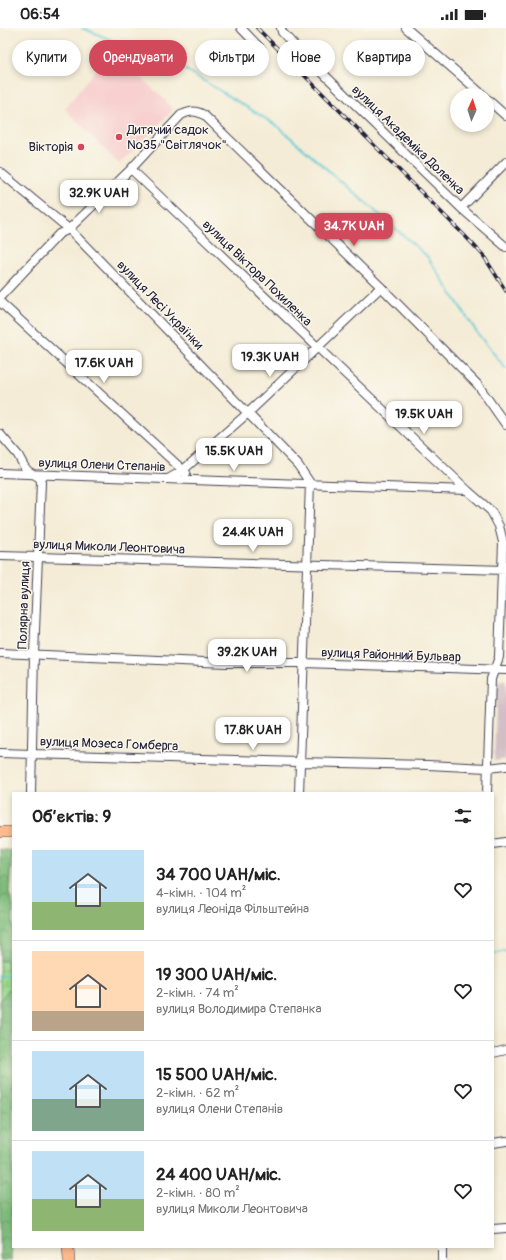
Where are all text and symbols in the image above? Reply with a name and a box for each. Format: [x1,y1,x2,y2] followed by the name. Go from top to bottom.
[20,5,60,24] text: 06:54
[12,40,81,76] chip: Купити
[89,40,187,76] chip: Орендувати
[195,40,269,76] chip: Фільтри
[277,40,335,76] chip: Нове
[343,40,425,76] chip: Квартира
[348,82,468,198] street label: вулиця Академіка Доленка
[450,88,494,132] north arrow
[450,88,494,132] map controls
[126,122,227,153] place label: Дитячий садок №35 "Світлячок"
[114,132,124,142] marker: Дитячий садок №35 "Світлячок"
[29,139,73,155] place label: Вікторія
[76,142,86,152] marker: Вікторія
[53,180,145,214] pin: 32.9K UAH
[69,185,129,201] text: 32.9K UAH
[308,213,400,247] pin: 34.7K UAH
[199,217,315,329] street label: вулиця Віктора Похиленка
[324,218,384,234] text: 34.7K UAH
[113,257,207,353] street label: вулиця Лесі Українки
[224,344,316,378] pin: 19.3K UAH
[241,349,299,365] text: 19.3K UAH
[58,350,150,384] pin: 17.6K UAH
[75,355,133,371] text: 17.6K UAH
[378,401,470,435] pin: 19.5K UAH
[395,406,453,422] text: 19.5K UAH
[188,438,280,472] pin: 15.5K UAH
[205,443,263,459] text: 15.5K UAH
[38,455,166,475] street label: вулиця Олени Степанів
[207,519,299,553] pin: 24.4K UAH
[222,524,284,540] text: 24.4K UAH
[33,536,185,558] street label: вулиця Миколи Леонтовича
[14,561,34,649] street label: Полярна вулиця
[201,639,293,673] pin: 39.2K UAH
[217,644,277,660] text: 39.2K UAH
[321,645,461,665] street label: вулиця Районний Бульвар
[207,717,299,751] pin: 17.8K UAH
[224,722,282,738] text: 17.8K UAH
[40,734,178,754] street label: вулиця Мозеса Гомберга
[452,805,474,827] icon: filters
[32,806,111,827] text: Об’єктів: 9
[156,864,281,885] text: 34 700 UAH/міс.
[64,866,112,914] icon: home
[452,879,474,901] icon: heart
[156,885,246,901] text: 4-кімн. · 104 m²
[156,901,309,917] text: вулиця Леоніда Фільштейна
[156,964,277,985] text: 19 300 UAH/міс.
[64,967,112,1015] icon: home
[452,980,474,1002] icon: heart
[156,985,239,1001] text: 2-кімн. · 74 m²
[156,1001,322,1017] text: вулиця Володимира Степанка
[156,1064,277,1085] text: 15 500 UAH/міс.
[64,1067,112,1115] icon: home
[452,1080,474,1102] icon: heart
[156,1085,239,1101] text: 2-кімн. · 62 m²
[156,1101,283,1117] text: вулиця Олени Степанів
[156,1164,282,1185] text: 24 400 UAH/міс.
[64,1167,112,1215] icon: home
[452,1180,474,1202] icon: heart
[156,1185,240,1201] text: 2-кімн. · 80 m²
[156,1201,308,1217] text: вулиця Миколи Леонтовича

